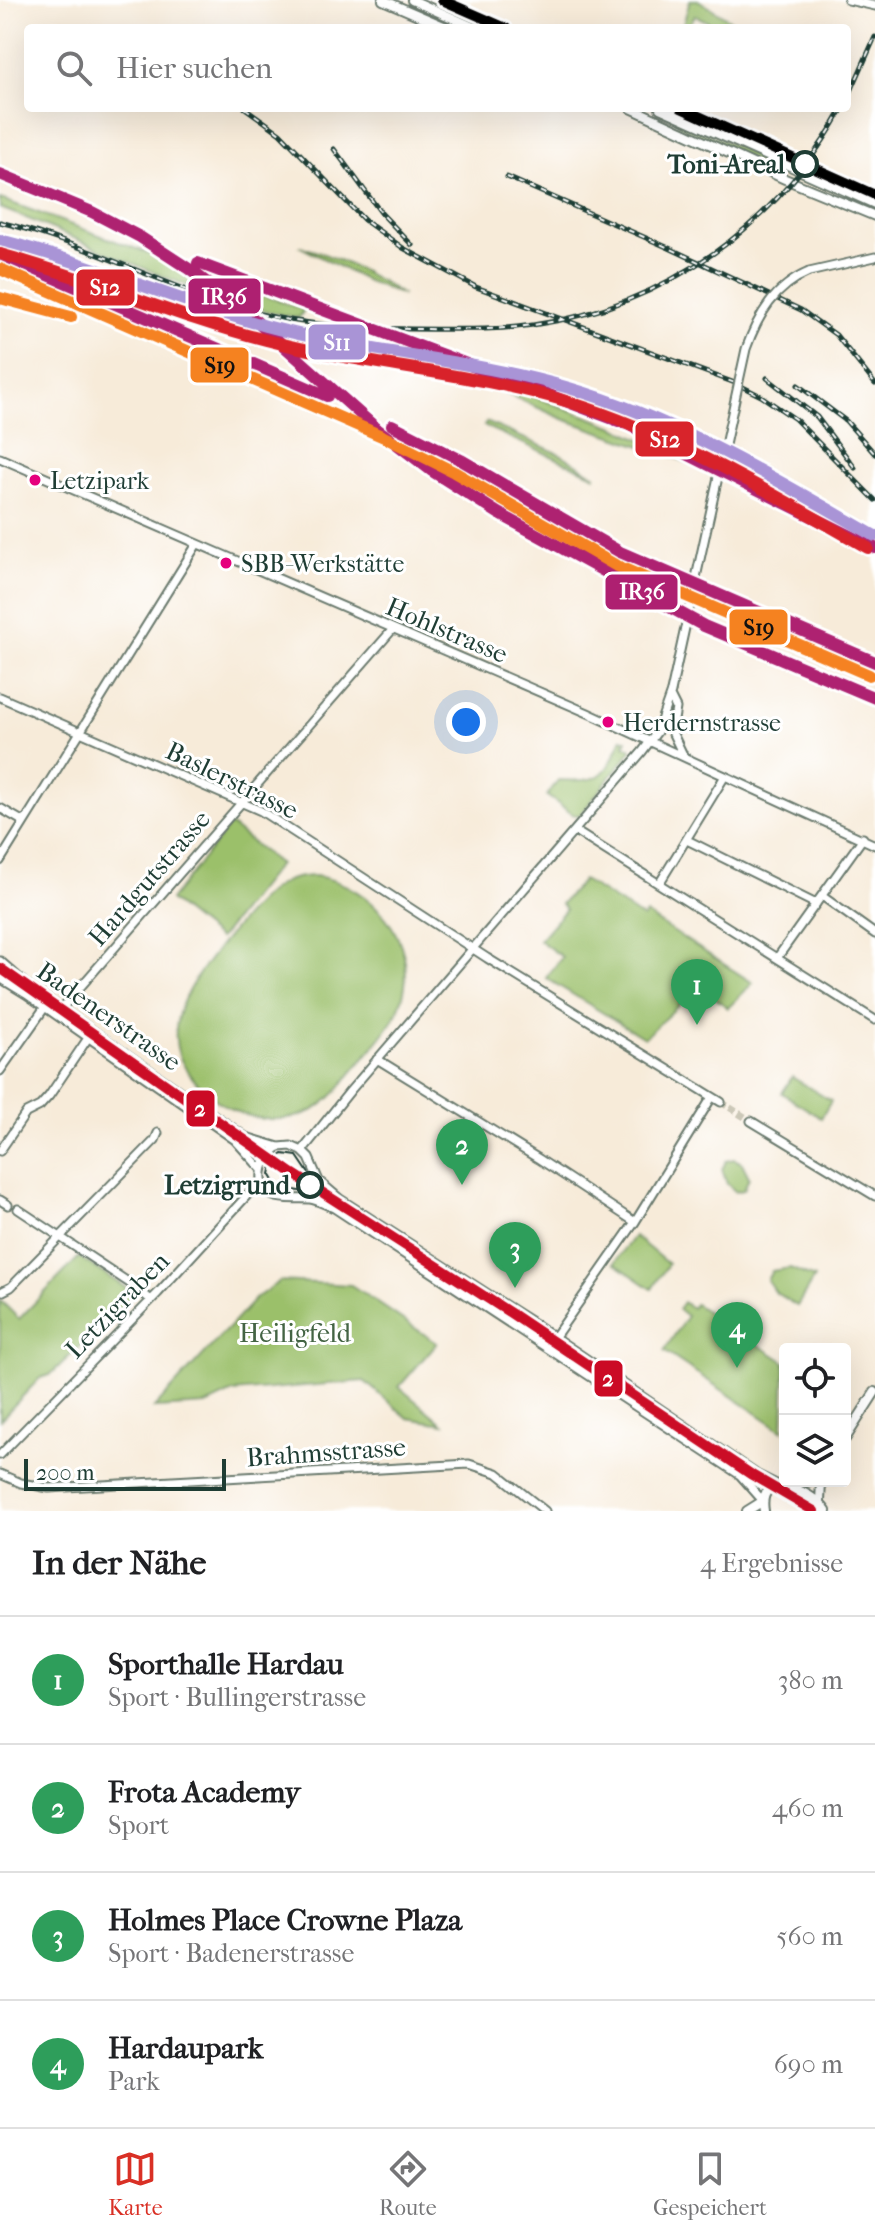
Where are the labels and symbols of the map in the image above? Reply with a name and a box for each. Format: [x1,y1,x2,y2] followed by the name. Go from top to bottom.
[667,149,786,180] place label: Toni-Areal
[792,151,818,177] marker: Toni-Areal
[75,268,136,307] line badge: S12
[90,275,120,301] text: S12
[187,277,262,315] line badge: IR36
[201,284,248,310] text: IR36
[307,323,367,361] line badge: S11
[323,330,351,356] text: S11
[189,346,250,384] line badge: S19
[205,353,235,379] text: S19
[634,420,695,458] line badge: S12
[650,427,680,453] text: S12
[50,467,150,495] place label: Letzipark
[27,472,43,488] marker: Letzipark
[241,550,404,578] place label: SBB-Werkstätte
[218,555,234,571] marker: SBB-Werkstätte
[604,573,679,611] line badge: IR36
[619,579,666,605] text: IR36
[381,591,512,670] street label: Hohlstrasse
[728,608,789,646] line badge: S19
[744,615,774,641] text: S19
[446,702,486,742] your location
[623,709,781,737] place label: Herdernstrasse
[600,714,616,730] marker: Herdernstrasse
[161,735,303,826] street label: Baslerstrasse
[82,804,217,953] street label: Hardgutstrasse
[31,955,187,1078] street label: Badenerstrasse
[671,959,723,1025] pin: 1
[185,1089,216,1128] line badge: 2
[194,1096,206,1122] text: 2
[436,1119,488,1185] pin: 2
[164,1170,291,1201] place label: Letzigrund
[297,1172,323,1198] marker: Letzigrund
[489,1222,541,1288] pin: 3
[59,1246,176,1365] street label: Letzigraben
[711,1302,763,1368] pin: 4
[239,1318,352,1349] park label: Heiligfeld
[593,1359,624,1398] line badge: 2
[602,1366,614,1392] text: 2
[245,1431,407,1474] street label: Brahmsstrasse
[24,1455,226,1491] scale bar

